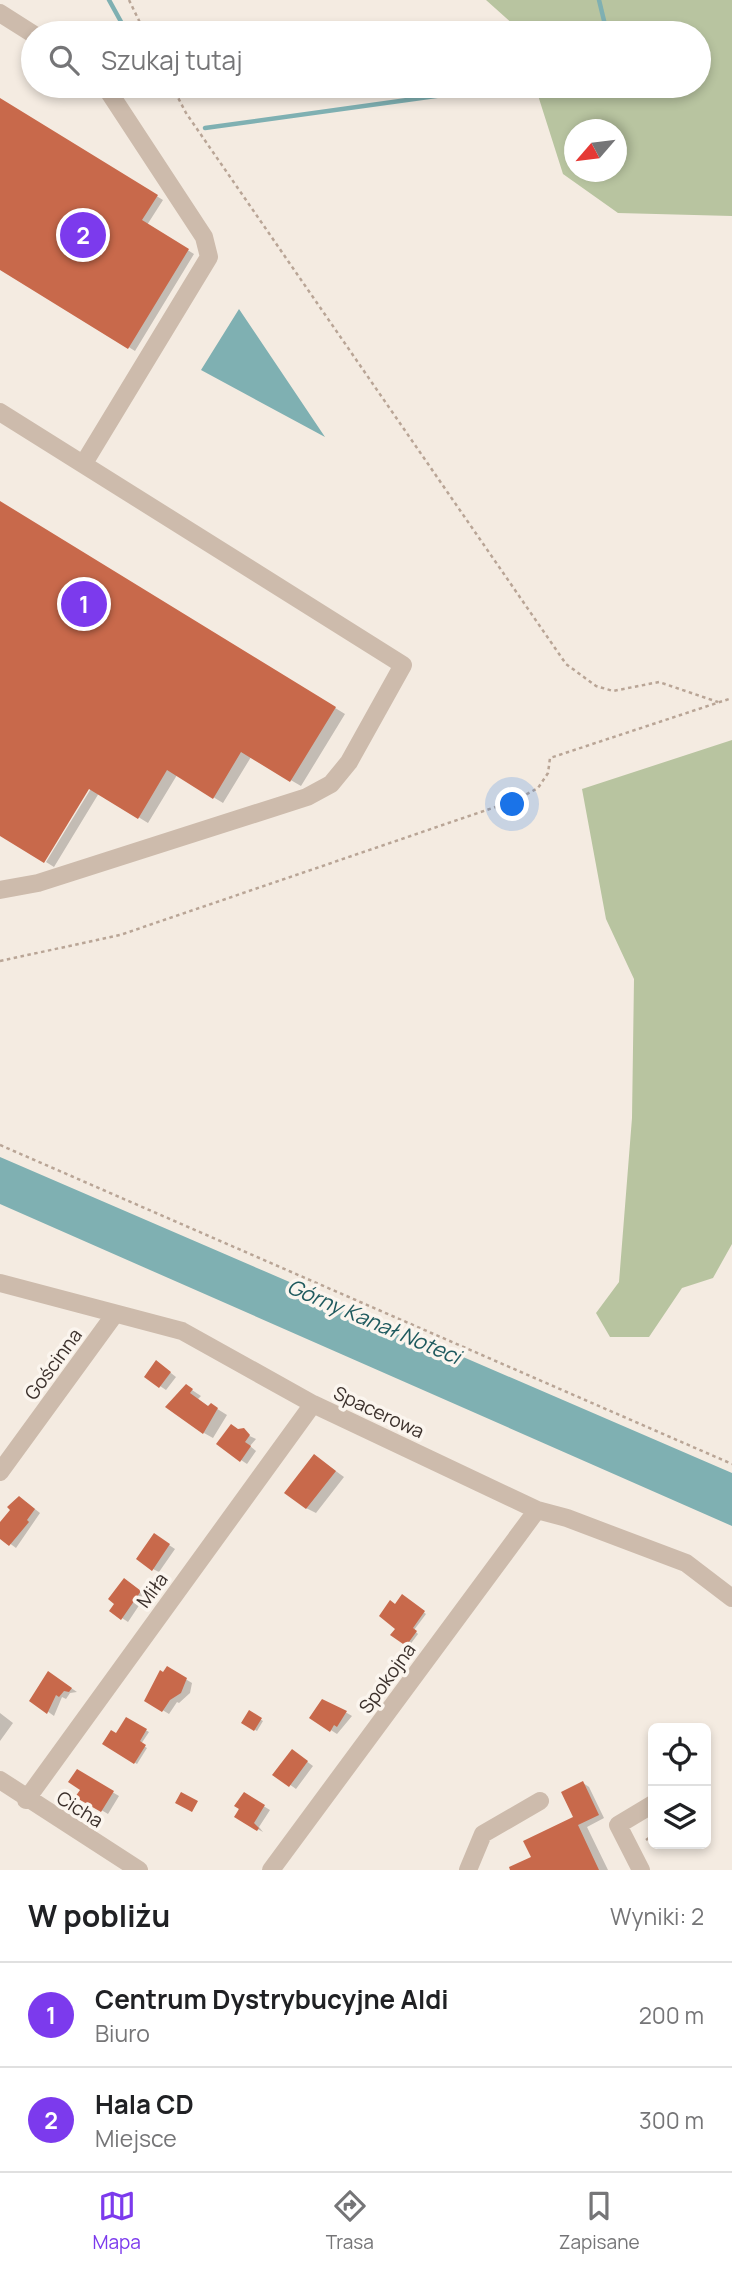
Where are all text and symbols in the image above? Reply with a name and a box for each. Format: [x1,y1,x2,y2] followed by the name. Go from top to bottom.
[21,21,711,98] search box
[45,41,83,79] icon: search
[101,42,243,78] text: Szukaj tutaj
[564,119,627,182] north arrow
[60,209,106,261] pin: 2
[61,578,107,630] pin: 1
[495,787,529,821] your location
[283,1272,468,1371] water label: Górny Kanał Noteci
[18,1323,88,1405] street label: Gościnna
[330,1380,428,1444] street label: Spacerowa
[130,1567,174,1613] street label: Miła
[353,1637,421,1719] street label: Spokojna
[648,1723,711,1849] map controls
[648,1723,711,1786] button: locate
[52,1785,108,1833] street label: Cicha
[648,1786,711,1849] button: layers
[28,1895,170,1936] text: W pobliżu
[610,1900,704,1932] text: Wyniki: 2
[95,1981,449,2017] text: Centrum Dystrybucyjne Aldi
[46,1999,56,2031] text: 1
[639,1999,704,2031] text: 200 m
[95,2017,150,2049] text: Biuro
[95,2086,194,2122] text: Hala CD
[44,2104,58,2136] text: 2
[639,2104,704,2136] text: 300 m
[95,2122,177,2154] text: Miejsce
[92,2187,141,2255] tab: Mapa
[326,2187,374,2255] tab: Trasa
[559,2187,639,2255] tab: Zapisane

